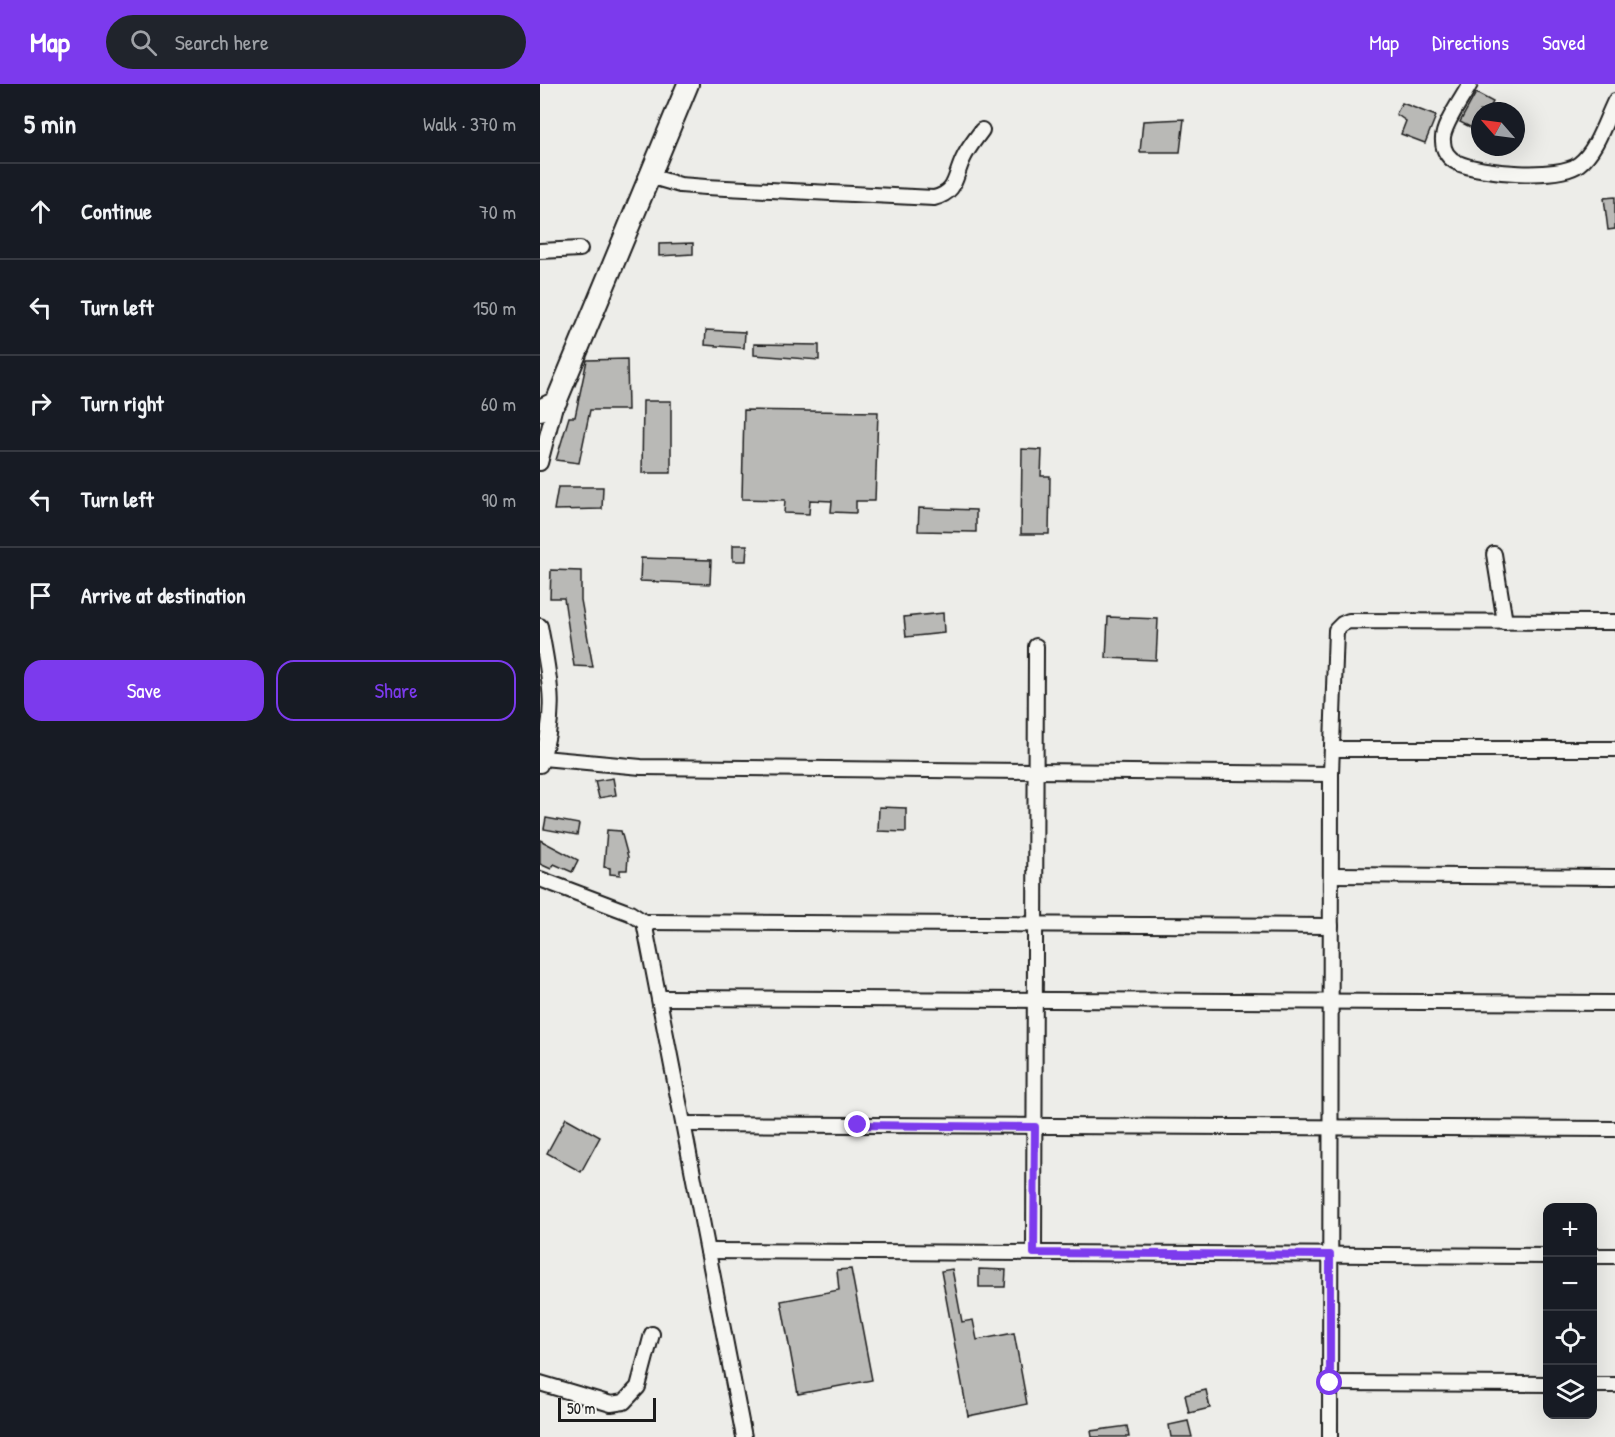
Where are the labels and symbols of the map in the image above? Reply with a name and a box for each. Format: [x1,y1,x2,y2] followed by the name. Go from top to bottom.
[1471,102,1525,156] north arrow
[844,1111,870,1137] route end
[1316,1369,1342,1395] route start
[558,1395,656,1422] scale bar

